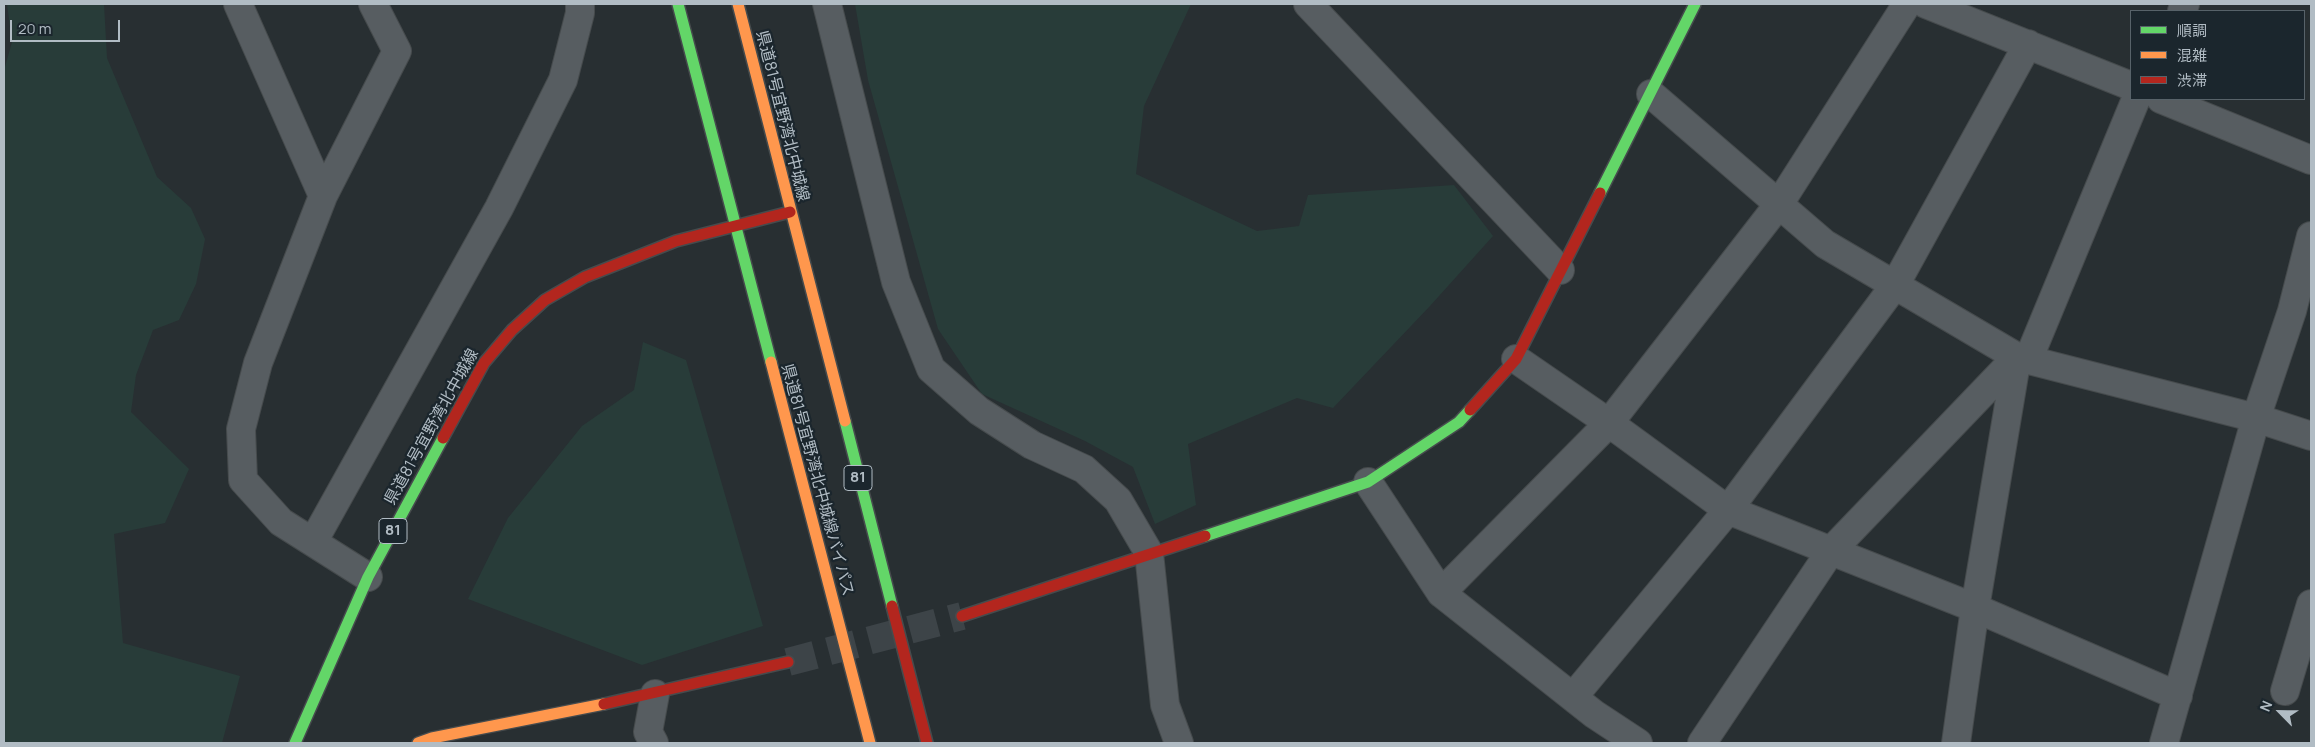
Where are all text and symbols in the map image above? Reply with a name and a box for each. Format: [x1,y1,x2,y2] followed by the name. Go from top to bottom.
[12,10,122,42] scale bar
[2130,10,2305,100] legend
[18,18,51,39] text: 20 m
[2177,20,2207,41] text: 順調
[751,29,813,203] street label: 県道81号宜野湾北中城線
[2177,45,2207,66] text: 混雑
[2177,70,2207,91] text: 渋滞
[381,346,483,508] street label: 県道81号宜野湾北中城線
[777,362,857,598] street label: 県道81号宜野湾北中城線バイパス
[844,466,872,490] road number: 81
[379,518,407,544] road number: 81
[2255,687,2305,737] north arrow
[2255,698,2276,714] text: N

